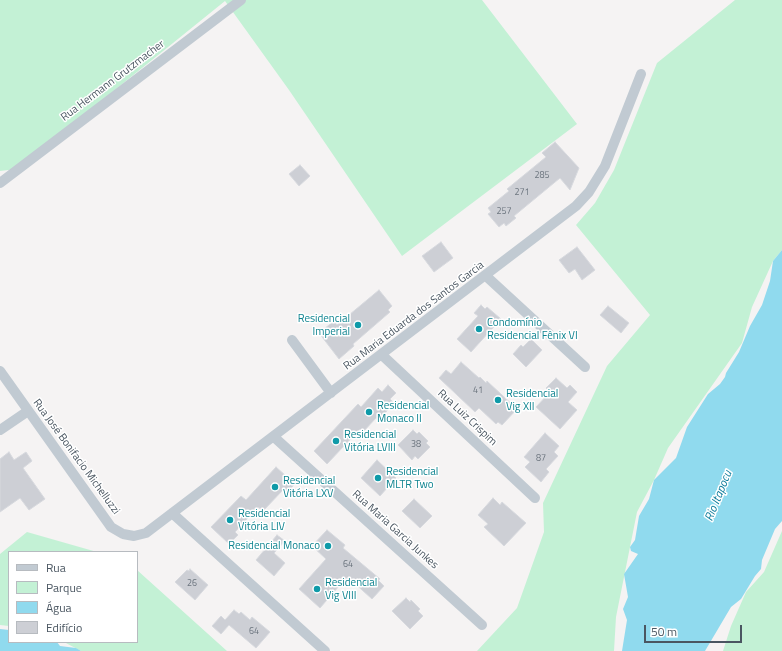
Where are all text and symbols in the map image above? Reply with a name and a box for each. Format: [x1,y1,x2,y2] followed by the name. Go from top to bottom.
[59,38,167,124] street label: Rua Hermann Grutzmacher
[534,171,550,181] house number: 285
[514,188,530,198] house number: 271
[496,207,512,217] house number: 257
[341,259,487,373] street label: Rua Maria Eduarda dos Santos Garcia
[298,312,350,338] place label: Residencial Imperial
[487,316,578,342] place label: Condomínio Residencial Fênix VI
[353,320,363,330] marker: Residencial Imperial
[474,324,484,334] marker: Condomínio Residencial Fênix VI
[473,386,483,396] house number: 41
[435,387,499,449] street label: Rua Luiz Crispim
[506,387,558,413] place label: Residencial Vig XII
[493,395,503,405] marker: Residencial Vig XII
[30,397,122,517] street label: Rua José Bonifacio Michelluzzi
[377,399,429,425] place label: Residencial Monaco II
[364,407,374,417] marker: Residencial Monaco II
[344,428,396,454] place label: Residencial Vitória LVIII
[331,436,341,446] marker: Residencial Vitória LVIII
[411,440,421,450] house number: 38
[536,454,546,464] house number: 87
[386,465,438,491] place label: Residencial MLTR Two
[702,469,736,523] water label: Rio Itapocu
[373,473,383,483] marker: Residencial MLTR Two
[283,474,335,500] place label: Residencial Vitória LXV
[270,482,280,492] marker: Residencial Vitória LXV
[349,488,441,572] street label: Rua Maria Garcia Junkes
[238,507,290,533] place label: Residencial Vitória LIV
[225,515,235,525] marker: Residencial Vitória LIV
[228,539,320,553] place label: Residencial Monaco
[323,541,333,551] marker: Residencial Monaco
[8,551,138,643] legend
[46,558,66,577] text: Rua
[343,560,353,570] house number: 64
[325,576,377,602] place label: Residencial Vig VIII
[46,578,82,597] text: Parque
[187,579,197,589] house number: 26
[312,584,322,594] marker: Residencial Vig VIII
[46,598,72,617] text: Água
[646,617,744,643] scale bar
[46,618,82,637] text: Edifício
[651,622,677,641] text: 50 m
[249,627,259,637] house number: 64

